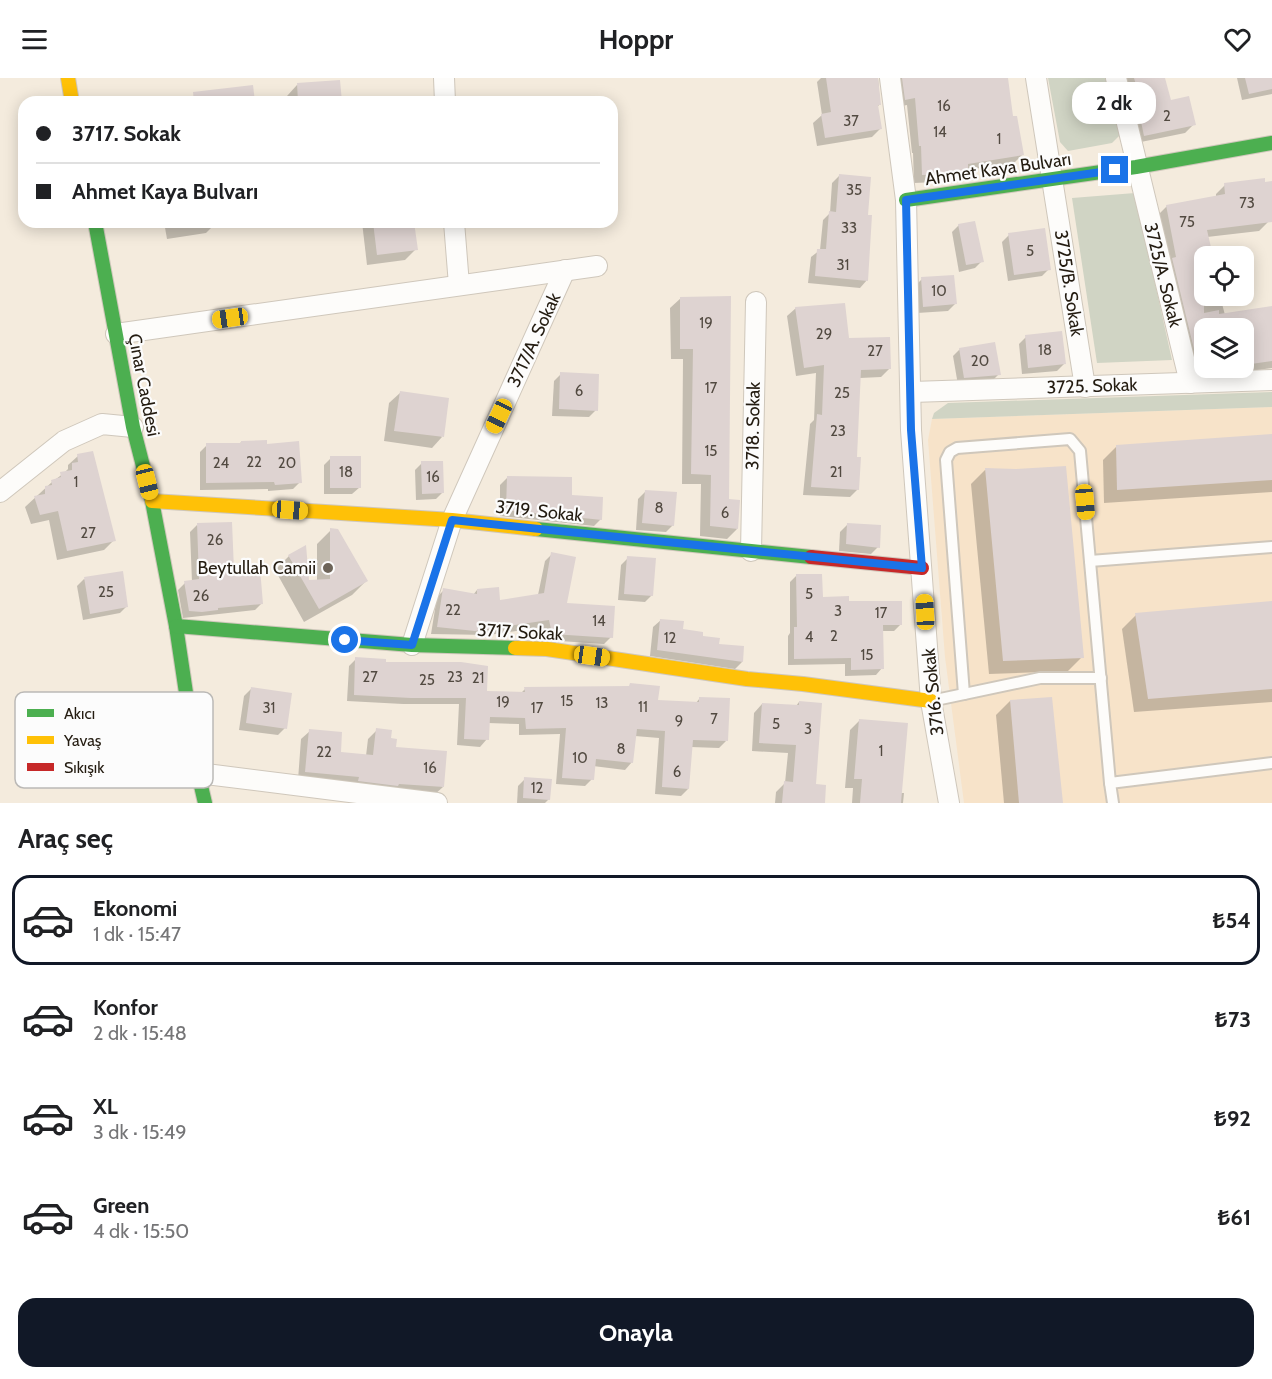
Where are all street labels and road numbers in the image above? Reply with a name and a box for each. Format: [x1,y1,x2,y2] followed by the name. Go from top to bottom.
[924,148,1072,190] street label: Ahmet Kaya Bulvarı
[1139,220,1187,330] street label: 3725/A. Sokak
[1050,228,1088,339] street label: 3725/B. Sokak
[503,288,566,391] street label: 3717/A. Sokak
[123,332,165,438] street label: Çınar Caddesi
[1046,373,1139,399] street label: 3725. Sokak
[741,381,765,470] street label: 3718. Sokak
[494,495,585,527] street label: 3719. Sokak
[477,619,564,645] street label: 3717. Sokak
[917,646,949,737] street label: 3716. Sokak

